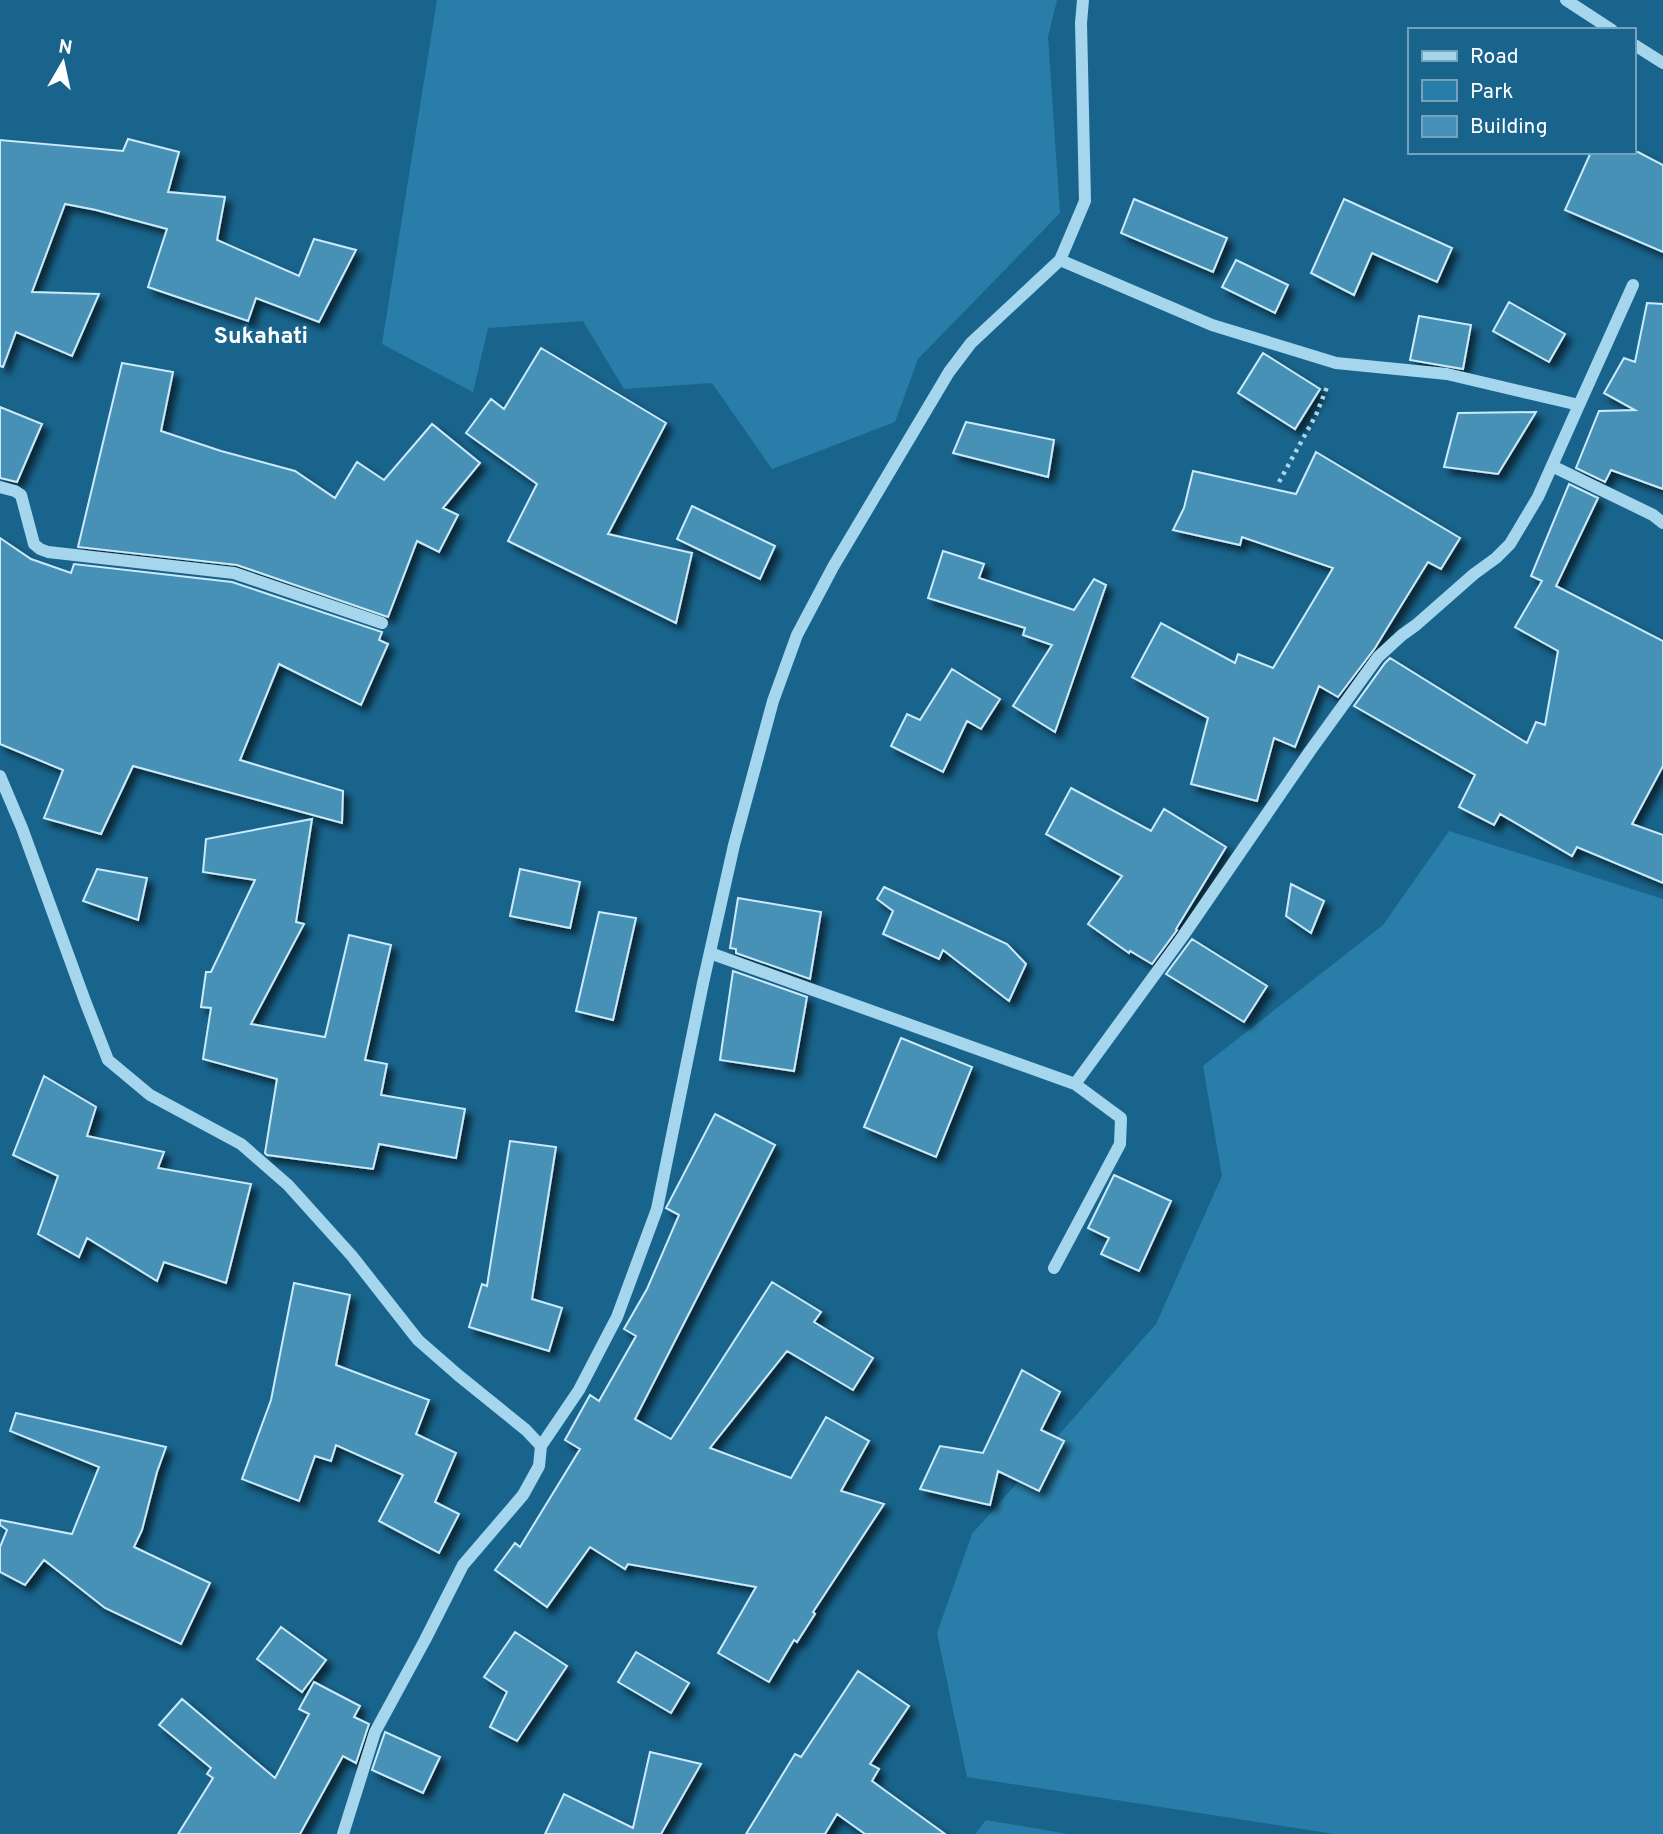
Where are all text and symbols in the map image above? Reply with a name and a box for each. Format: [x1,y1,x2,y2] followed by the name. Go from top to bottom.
[28,28,98,98] north arrow
[1408,28,1635,154] legend
[57,35,74,61] text: N
[1470,44,1519,71] text: Road
[1470,79,1513,106] text: Park
[1470,114,1548,141] text: Building
[214,323,308,352] district label: Sukahati

